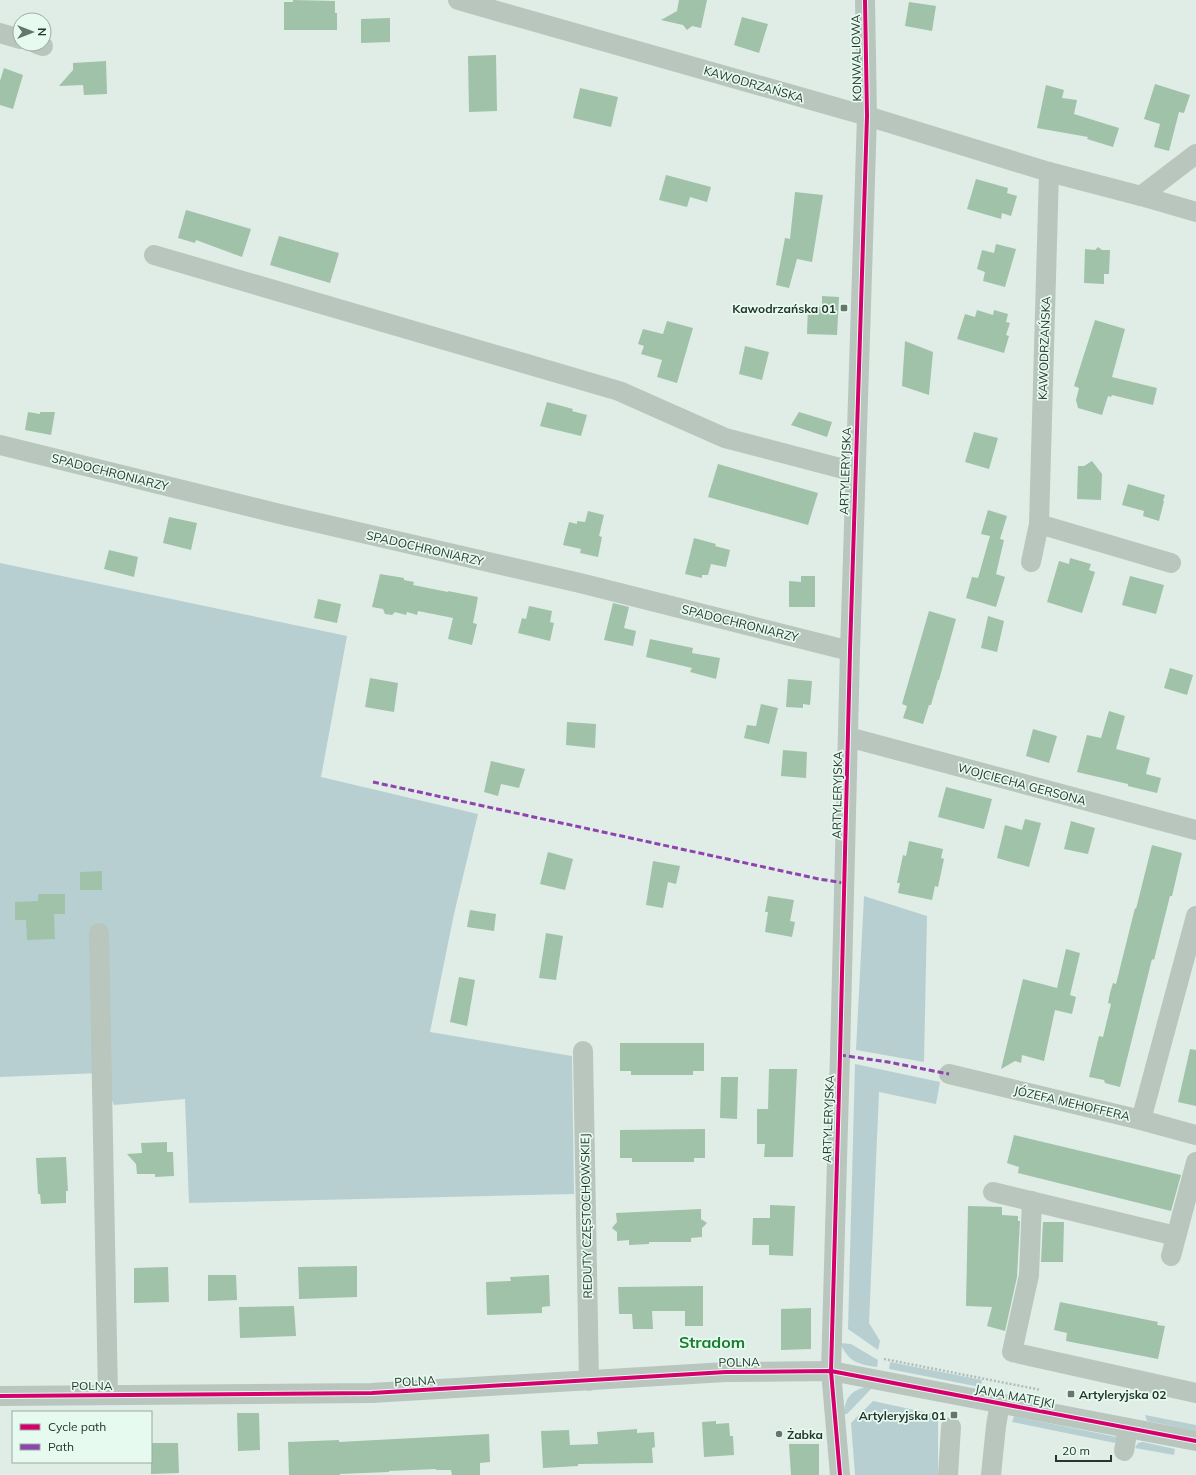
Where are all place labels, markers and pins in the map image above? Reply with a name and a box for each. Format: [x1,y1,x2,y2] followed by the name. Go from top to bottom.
[732,301,836,316] place label: Kawodrzańska 01
[839,303,849,313] marker: Kawodrzańska 01
[1079,1387,1166,1402] place label: Artyleryjska 02
[1066,1389,1076,1399] marker: Artyleryjska 02
[859,1408,946,1423] place label: Artyleryjska 01
[949,1410,959,1420] marker: Artyleryjska 01
[787,1427,823,1442] place label: Żabka
[774,1429,784,1439] marker: Żabka

